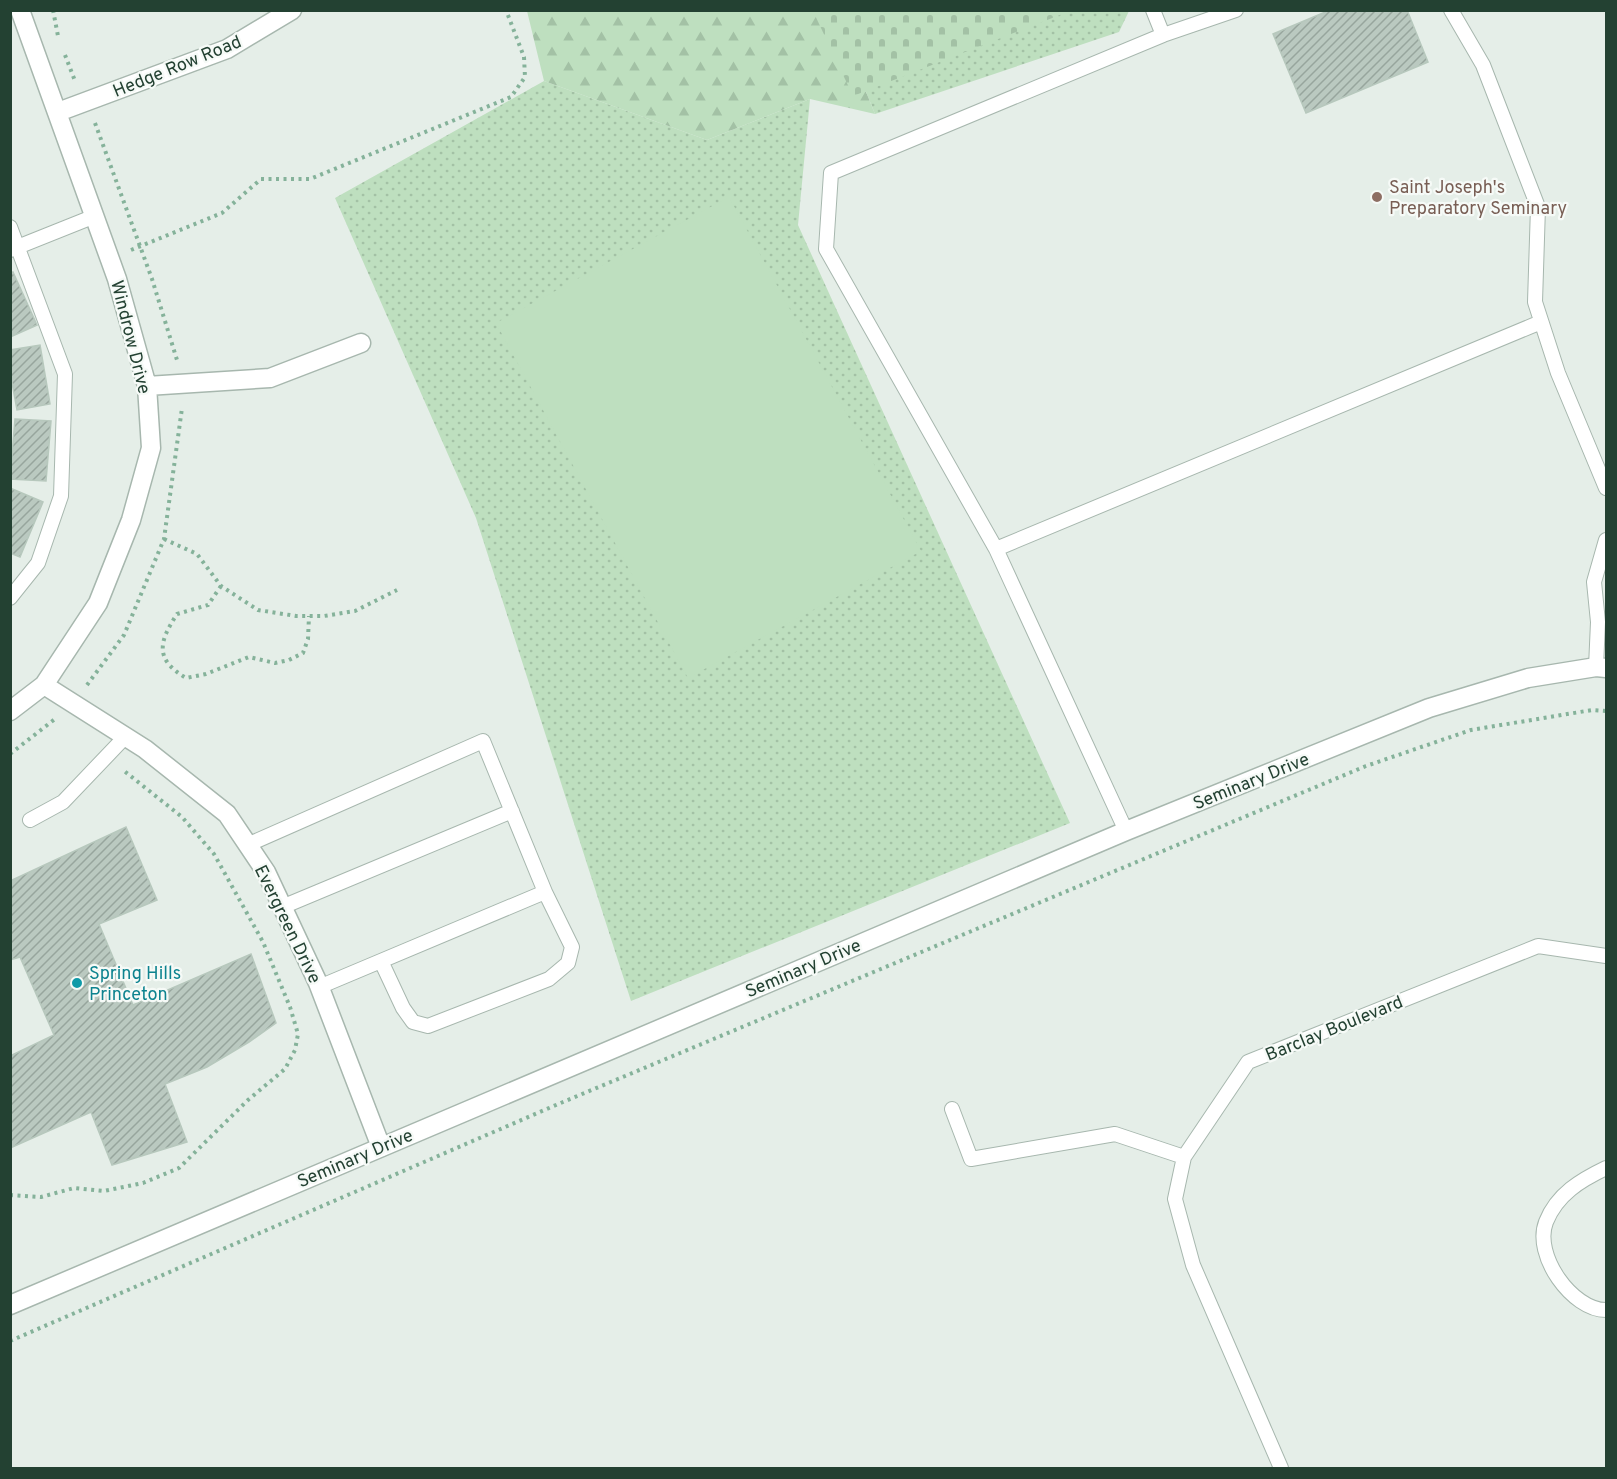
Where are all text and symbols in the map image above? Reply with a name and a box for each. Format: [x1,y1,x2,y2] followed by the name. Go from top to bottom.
[110,31,245,104] street label: Hedge Row Road
[1389,177,1567,221] place label: Saint Joseph's Preparatory Seminary
[1370,190,1384,204] marker: Saint Joseph's Preparatory Seminary
[104,278,155,397] street label: Windrow Drive
[1190,749,1313,816] street label: Seminary Drive
[248,862,325,988] street label: Evergreen Drive
[742,935,865,1004] street label: Seminary Drive
[89,963,181,1007] place label: Spring Hills Princeton
[70,976,84,990] marker: Spring Hills Princeton
[1262,991,1407,1068] street label: Barclay Boulevard
[294,1125,417,1194] street label: Seminary Drive

